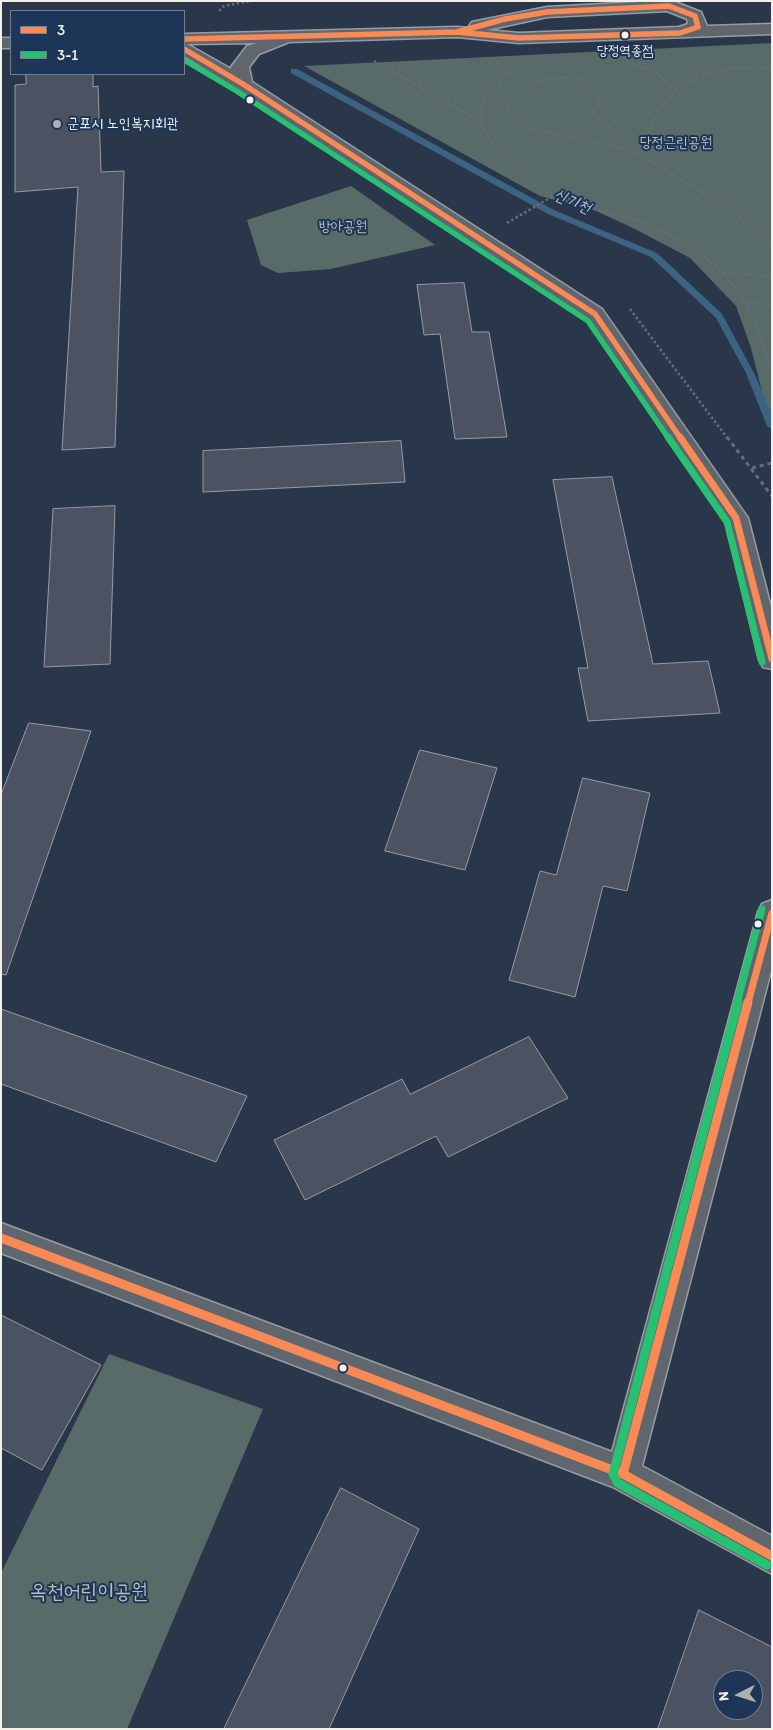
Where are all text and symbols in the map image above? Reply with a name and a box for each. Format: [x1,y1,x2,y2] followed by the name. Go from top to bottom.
[10,10,185,75] legend
[57,21,65,39] text: 3
[620,30,630,40] marker: 당정역종점
[597,43,653,59] place label: 당정역종점
[57,46,78,64] text: 3-1
[245,95,255,105] unlabelled marker
[67,115,179,133] place label: 군포시 노인복지회관
[51,118,63,130] marker: 군포시 노인복지회관
[640,134,712,152] park label: 당정근린공원
[550,185,594,219] water label: 신기천
[319,218,367,236] park label: 방아공원
[753,919,763,929] unlabelled marker
[338,1363,348,1373] unlabelled marker
[30,1580,148,1606] park label: 옥천어린이공원
[713,1670,763,1720] north arrow
[715,1691,732,1702] text: N

